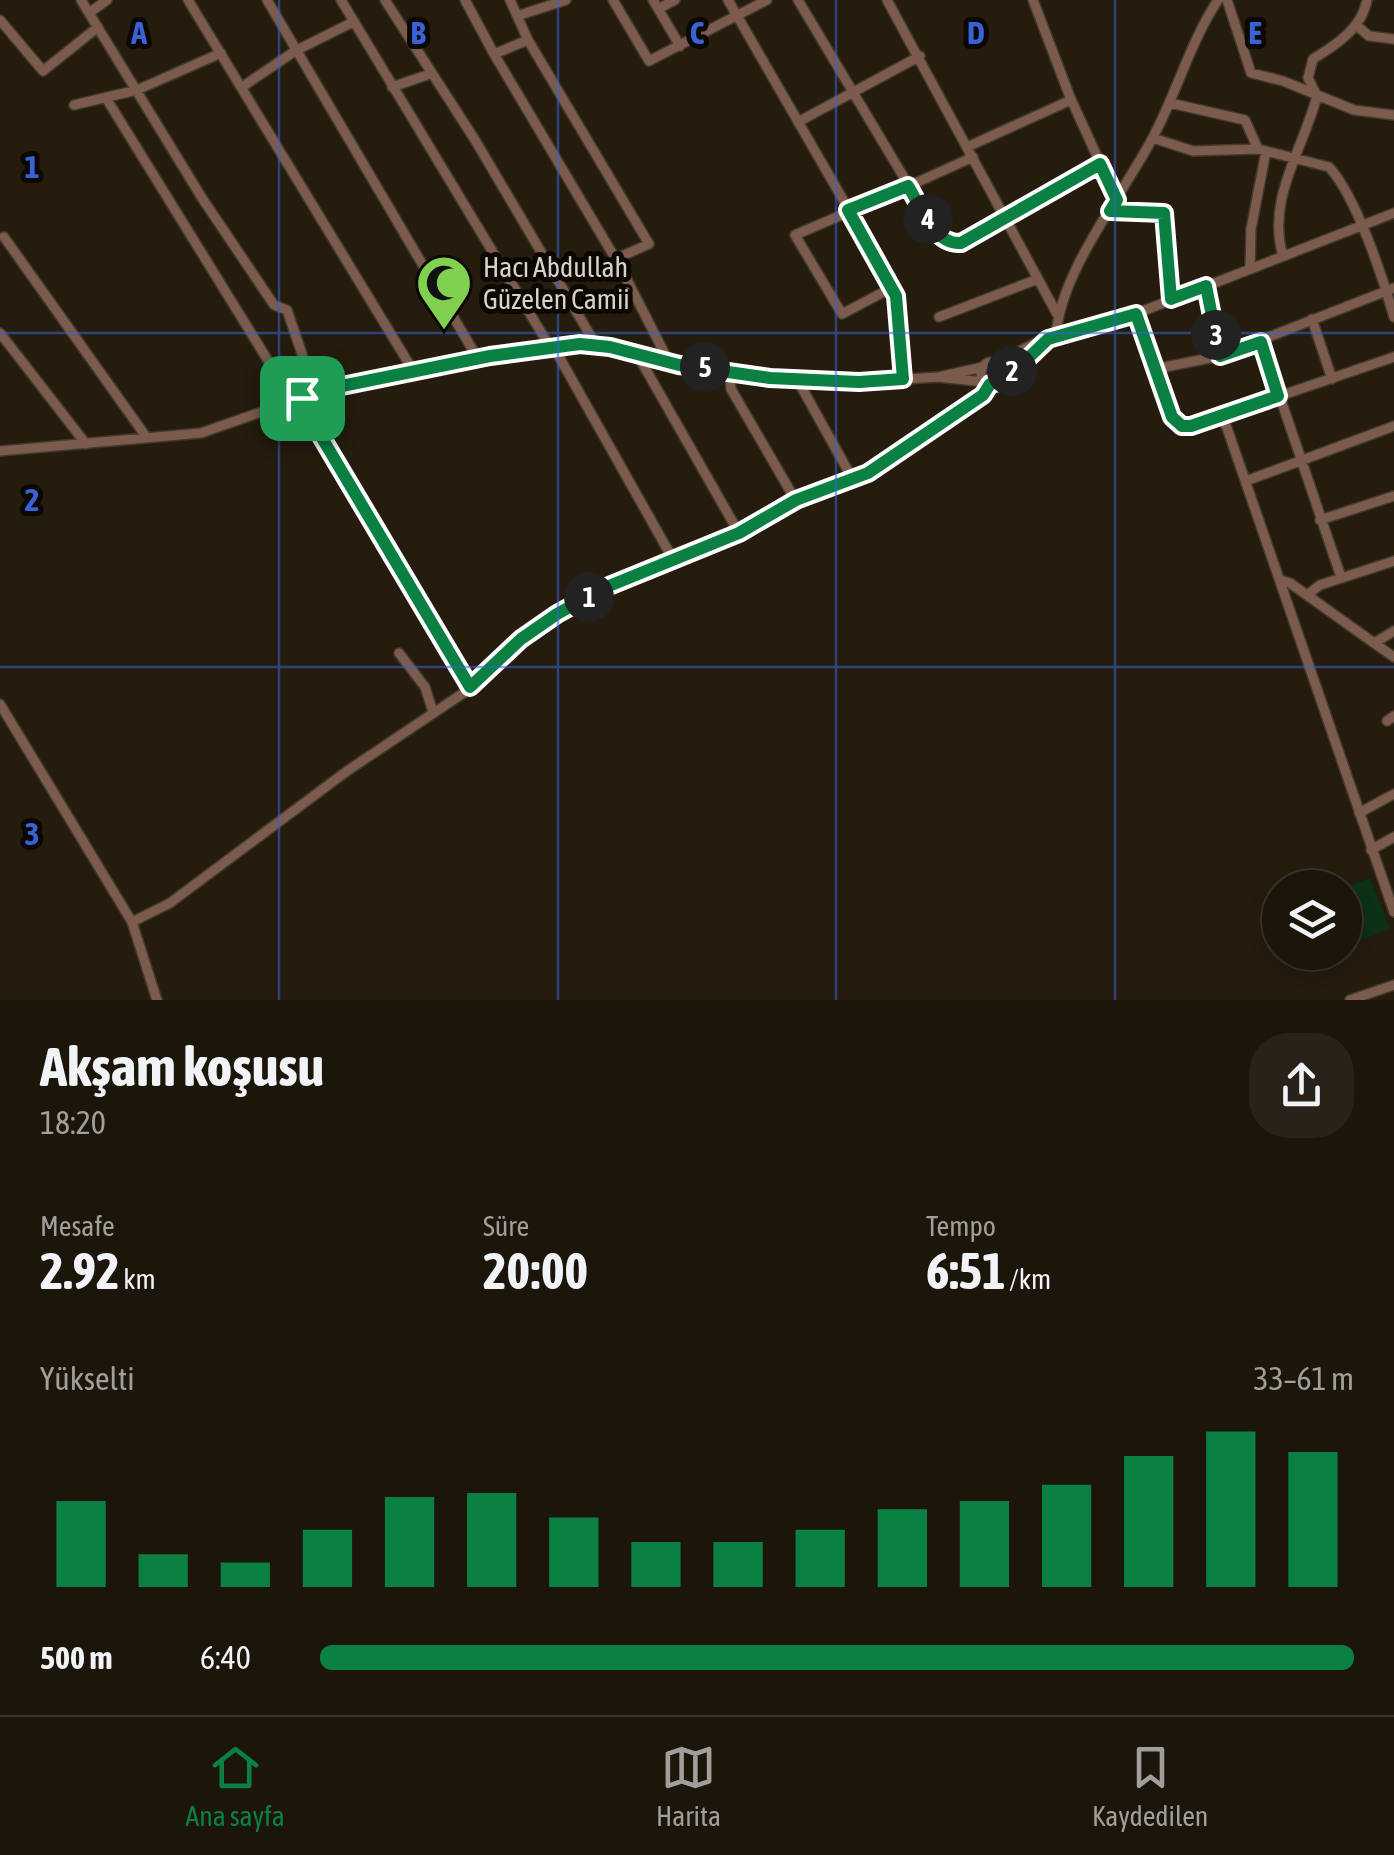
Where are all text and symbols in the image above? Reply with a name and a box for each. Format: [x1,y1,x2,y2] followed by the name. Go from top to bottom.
[130,14,147,51] text: A
[410,14,426,51] text: B
[690,14,705,51] text: C
[967,14,985,51] text: D
[1248,14,1262,51] text: E
[24,148,40,185] text: 1
[903,194,953,244] pin: 4
[921,203,935,235] text: 4
[483,251,630,315] place label: Hacı Abdullah Güzelen Camii
[414,253,474,332] mosque icon: Hacı Abdullah Güzelen Camii
[1191,310,1241,360] pin: 3
[1209,319,1223,351] text: 3
[680,342,730,392] pin: 5
[987,346,1037,396] pin: 2
[698,351,712,383] text: 5
[1005,355,1019,387] text: 2
[260,356,345,441] pin
[275,371,330,426] icon: arrive
[24,481,40,518] text: 2
[564,572,614,622] pin: 1
[582,581,596,613] text: 1
[24,815,40,852] text: 3
[1262,870,1362,970] map controls
[1262,870,1362,970] button: layers
[1249,1033,1354,1138] button: share
[40,1035,324,1098] text: Akşam koşusu
[40,1104,106,1141] text: 18:20
[40,1210,115,1242] text: Mesafe
[483,1210,529,1242] text: Süre
[926,1210,996,1242] text: Tempo
[40,1242,119,1300] text: 2.92
[483,1242,588,1300] text: 20:00
[926,1242,1005,1300] text: 6:51
[119,1263,156,1295] text: km
[1005,1263,1051,1295] text: /km
[40,1360,135,1397] text: Yükselti
[1254,1360,1354,1397] text: 33–61 m
[40,1639,113,1676] text: 500 m
[200,1639,251,1676] text: 6:40
[186,1740,285,1832] tab: Ana sayfa
[656,1740,721,1832] tab: Harita
[1092,1740,1208,1832] tab: Kaydedilen

